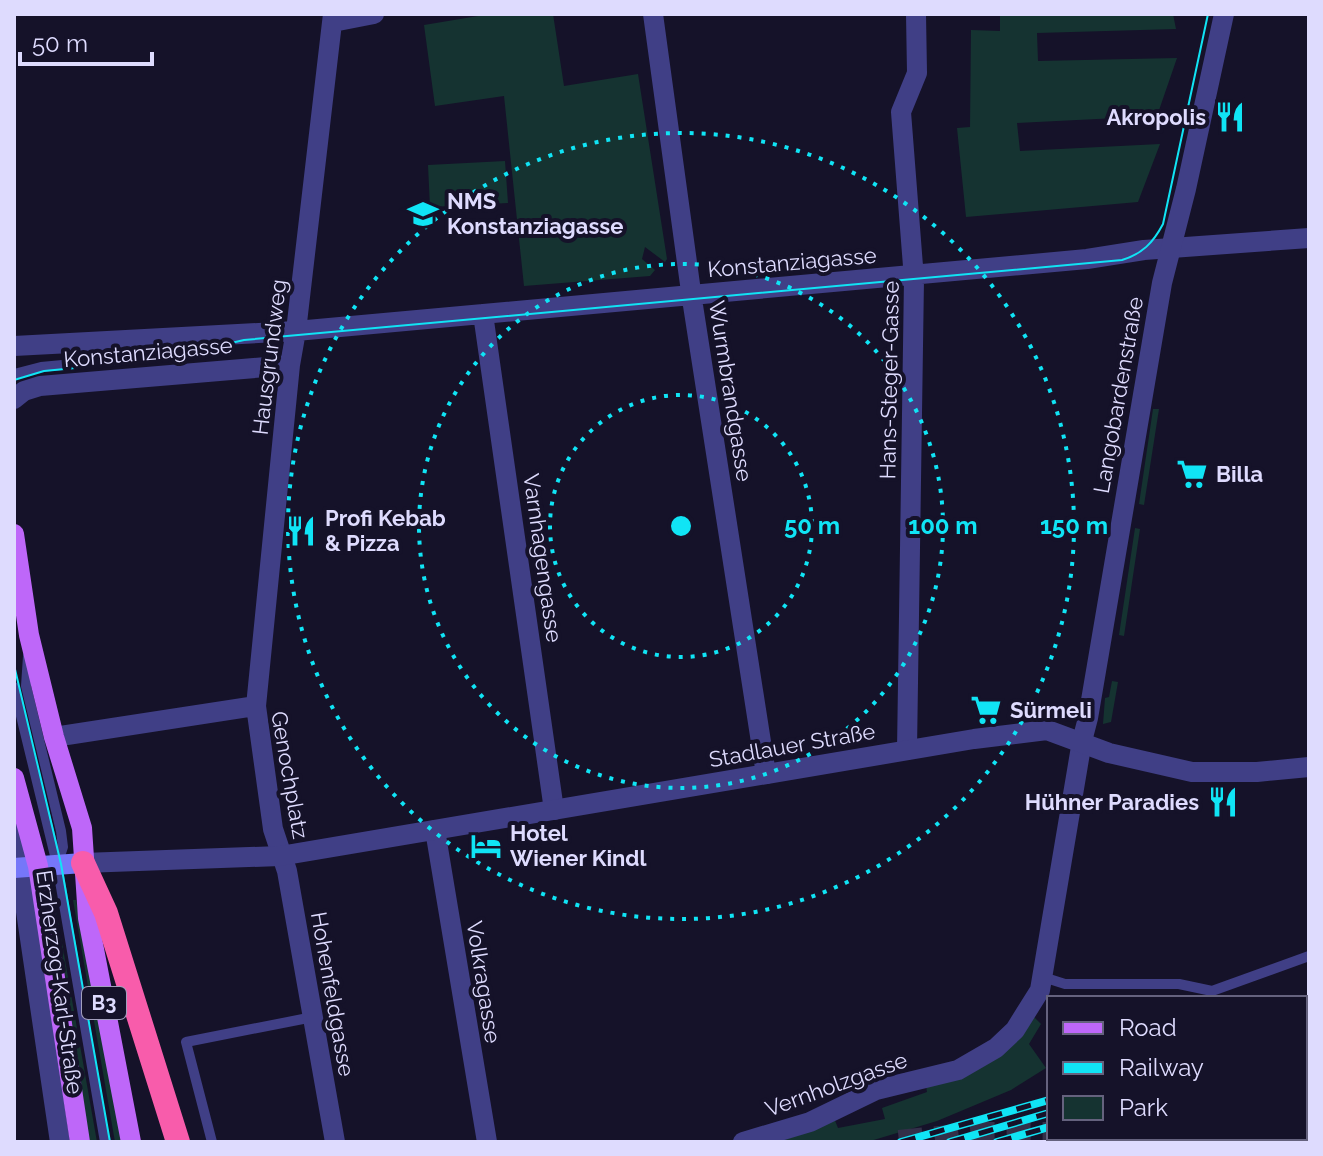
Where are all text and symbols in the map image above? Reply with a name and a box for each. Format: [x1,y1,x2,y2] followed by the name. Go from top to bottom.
[20,16,152,66] scale bar
[32,29,88,58] text: 50 m
[1213,100,1247,134] restaurant icon: Akropolis
[1107,104,1206,130] place label: Akropolis
[447,188,623,239] place label: NMS Konstanziagasse
[406,197,440,231] school or university icon: NMS Konstanziagasse
[706,242,878,282] street label: Konstanziagasse
[247,278,291,436] street label: Hausgrundweg
[874,280,904,480] street label: Hans-Steger-Gasse
[1088,294,1148,495] street label: Langobardenstraße
[704,299,758,483] street label: Wurmbrandgasse
[62,332,234,372] street label: Konstanziagasse
[1175,457,1209,491] supermarket icon: Billa
[1216,461,1263,487] place label: Billa
[518,472,568,644] street label: Varnhagengasse
[325,505,446,556] place label: Profi Kebab & Pizza
[784,511,840,540] text: 50 m
[908,511,978,540] text: 100 m
[1040,511,1108,540] text: 150 m
[667,512,695,540] centre of rings
[284,514,318,548] restaurant icon: Profi Kebab & Pizza
[969,693,1003,727] supermarket icon: Sürmeli
[1010,697,1092,723] place label: Sürmeli
[266,709,314,841] street label: Genochplatz
[707,718,877,772] street label: Stadlauer Straße
[1206,785,1240,819] restaurant icon: Hühner Paradies
[1025,789,1199,815] place label: Hühner Paradies
[510,820,648,871] place label: Hotel Wiener Kindl
[469,829,503,863] hotel icon: Hotel Wiener Kindl
[31,868,89,1096] street label: Erzherzog-Karl-Straße
[306,910,360,1078] street label: Hohenfeldgasse
[461,919,507,1045] street label: Volkragasse
[82,987,126,1019] road number: B3
[1047,996,1307,1140] legend
[1119,1013,1177,1042] text: Road
[761,1046,911,1122] street label: Vernholzgasse
[1119,1053,1204,1082] text: Railway
[1119,1093,1168,1122] text: Park

